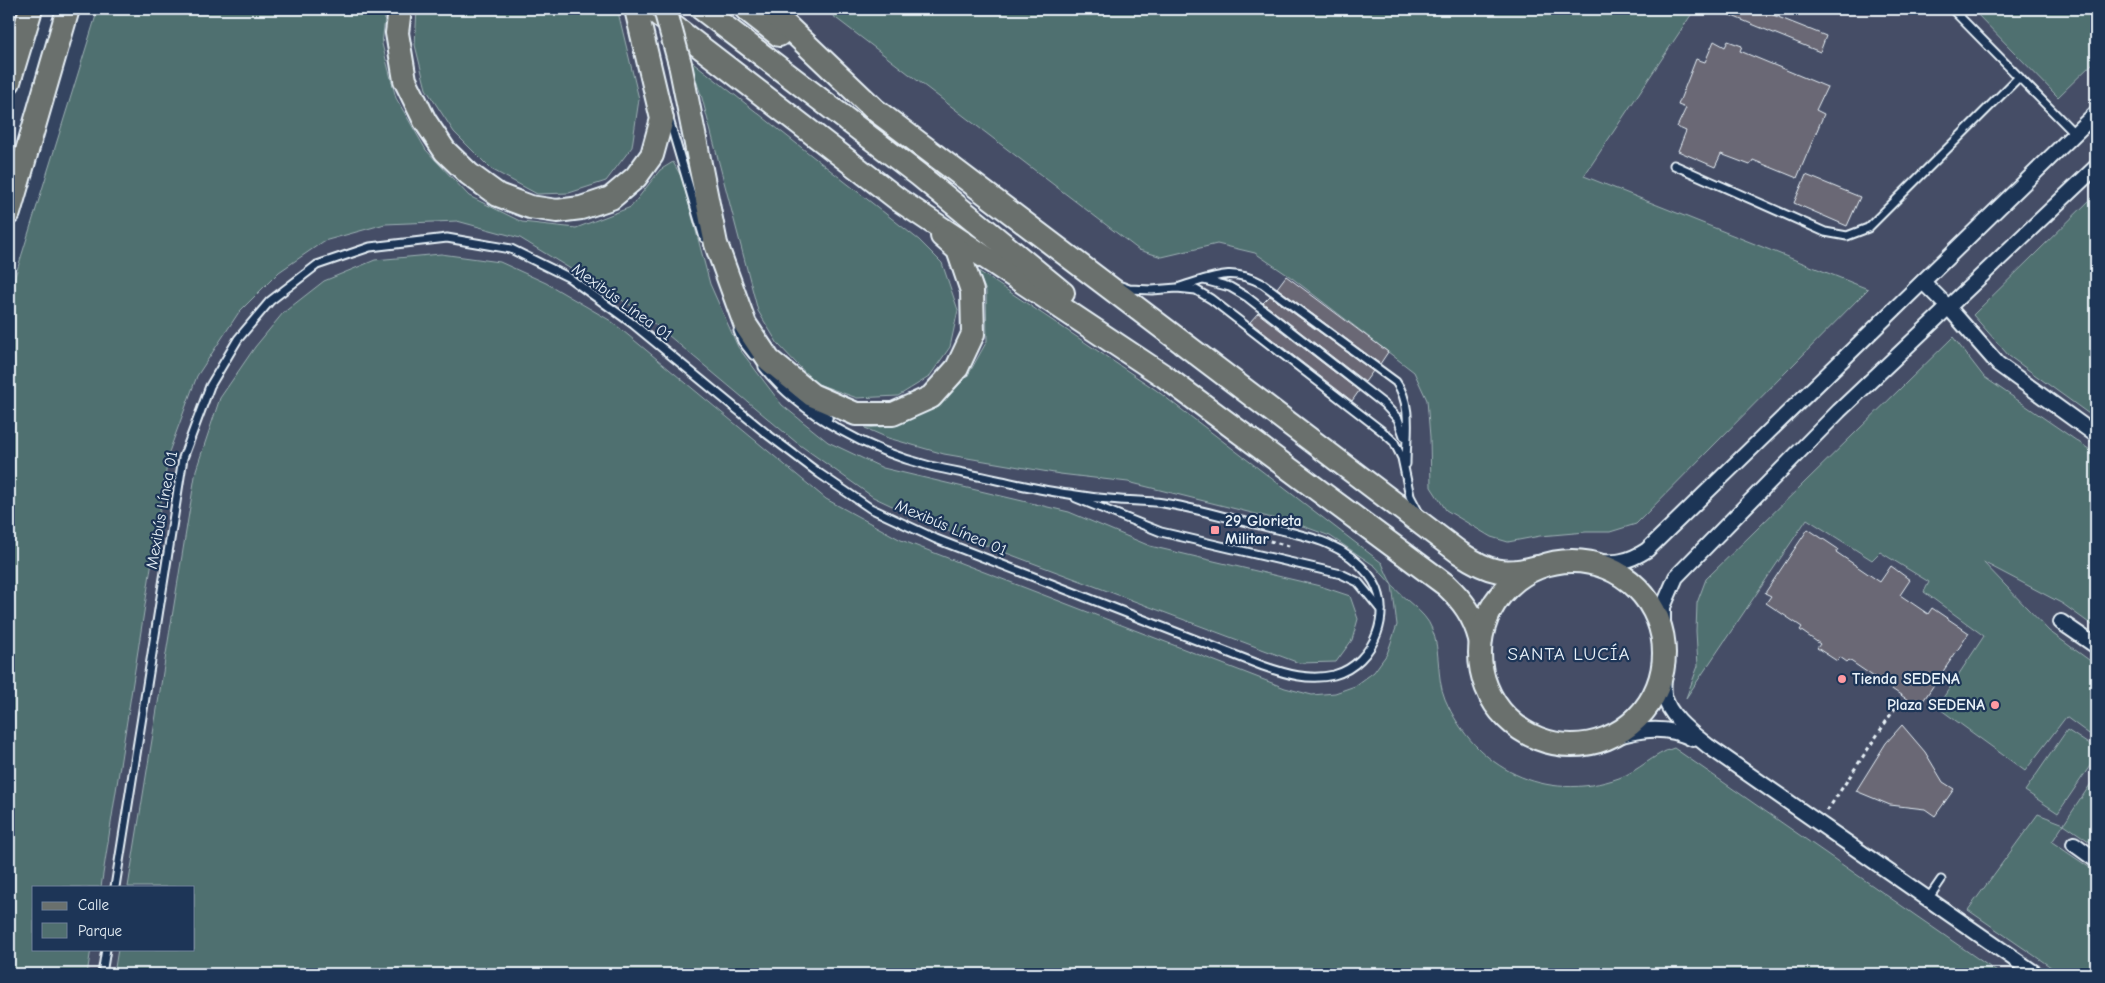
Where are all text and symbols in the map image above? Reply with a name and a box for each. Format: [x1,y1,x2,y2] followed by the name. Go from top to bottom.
[568,260,676,344] street label: Mexibús Línea 01
[143,450,181,570] street label: Mexibús Línea 01
[892,496,1010,560] street label: Mexibús Línea 01
[1225,512,1302,548] place label: 29 Glorieta Militar
[1209,524,1221,536] marker: 29 Glorieta Militar
[1508,643,1630,665] district label: SANTA LUCÍA
[1852,670,1960,688] place label: Tienda SEDENA
[1836,673,1848,685] marker: Tienda SEDENA
[1887,696,1985,714] place label: Plaza SEDENA
[1989,699,2001,711] marker: Plaza SEDENA
[32,886,195,950] legend
[78,896,110,914] text: Calle
[78,922,123,940] text: Parque

